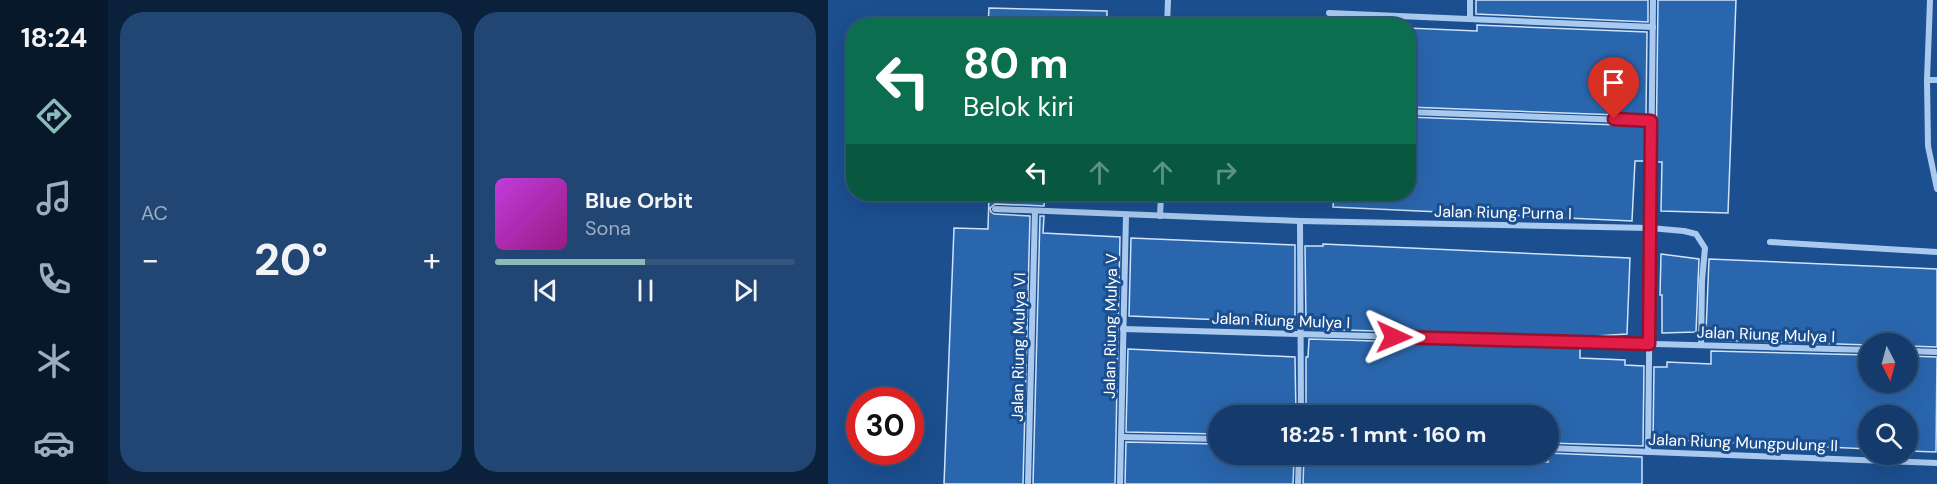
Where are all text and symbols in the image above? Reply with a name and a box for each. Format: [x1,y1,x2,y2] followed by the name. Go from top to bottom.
[21,20,87,55] text: 18:24
[963,36,1069,91] text: 80 m
[864,42,942,120] icon: left
[1588,57,1639,119] pin
[1597,66,1630,99] icon: arrive
[963,89,1074,124] text: Belok kiri
[33,95,75,137] icon: directions
[1020,156,1053,189] icon: left
[1083,156,1116,189] icon: ahead
[1146,156,1179,189] icon: ahead
[1209,156,1242,189] icon: right
[33,177,75,219] icon: music
[585,186,693,215] text: Blue Orbit
[141,200,168,226] text: AC
[1434,201,1572,224] street label: Jalan Riung Purna I
[585,215,631,241] text: Sona
[254,230,328,289] text: 20°
[141,238,159,281] text: −
[423,238,441,281] text: +
[1099,253,1122,399] street label: Jalan Riung Mulya V
[33,258,75,300] icon: phone
[1007,272,1030,422] street label: Jalan Riung Mulya VI
[529,274,562,307] icon: previous
[629,274,662,307] icon: pause
[729,274,762,307] icon: next
[1362,305,1426,369] position arrow
[1211,308,1351,333] street label: Jalan Riung Mulya I
[1696,322,1836,347] street label: Jalan Riung Mulya I
[1858,333,1918,393] north arrow
[1858,333,1918,465] map controls
[33,340,75,382] icon: climate
[846,387,924,465] speed limit sign: 30
[1858,405,1918,465] button: search
[1281,420,1486,449] text: 18:25 · 1 mnt · 160 m
[33,422,75,464] icon: car
[1648,429,1838,456] street label: Jalan Riung Mungpulung II

